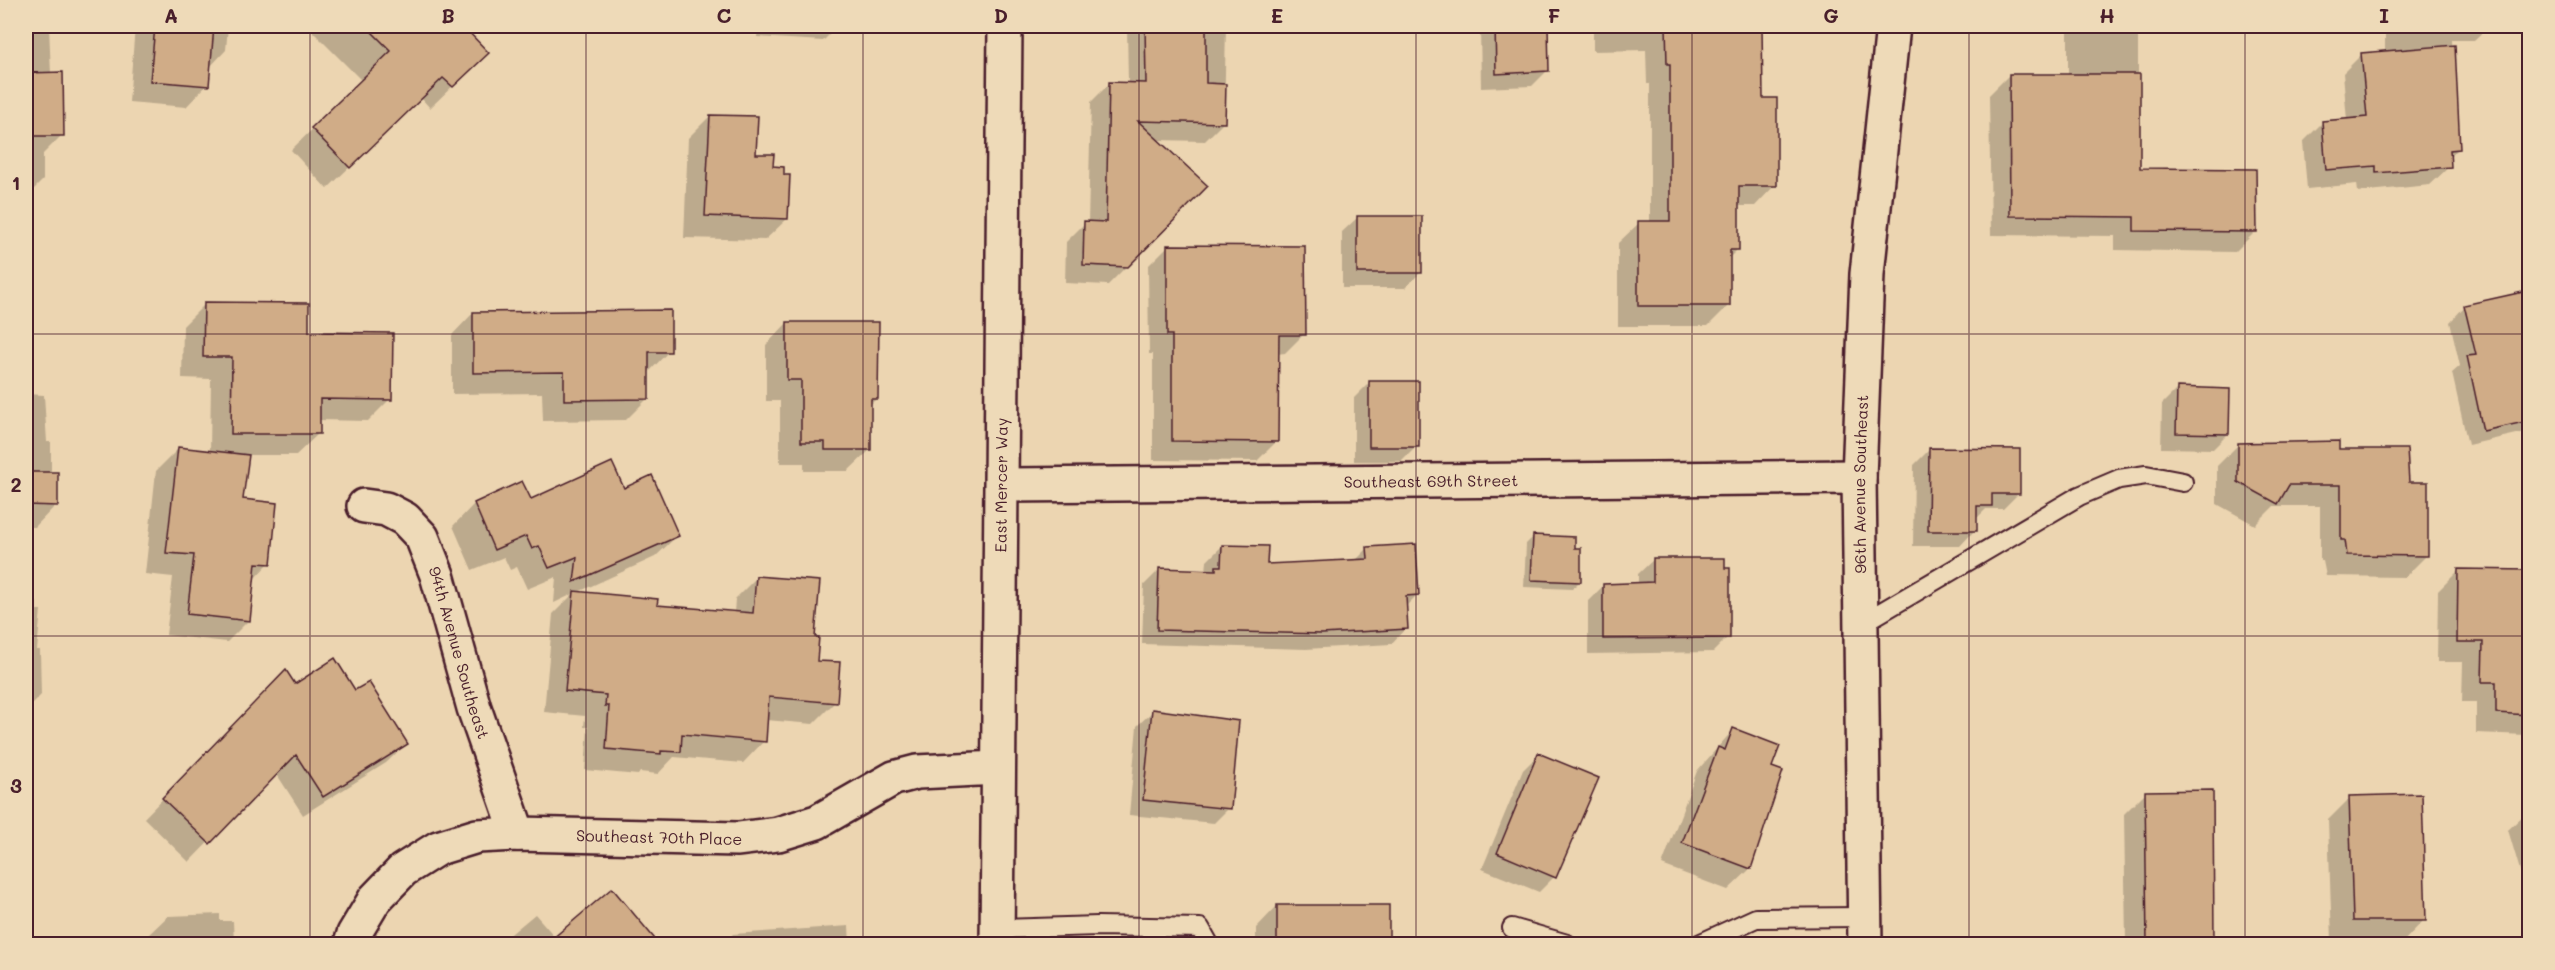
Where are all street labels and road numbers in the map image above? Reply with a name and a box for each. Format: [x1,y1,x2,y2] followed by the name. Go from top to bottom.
[1848,394,1872,574] street label: 96th Avenue Southeast
[989,418,1012,552] street label: East Mercer Way
[1344,469,1518,492] street label: Southeast 69th Street
[425,563,495,742] street label: 94th Avenue Southeast
[576,824,743,849] street label: Southeast 70th Place

